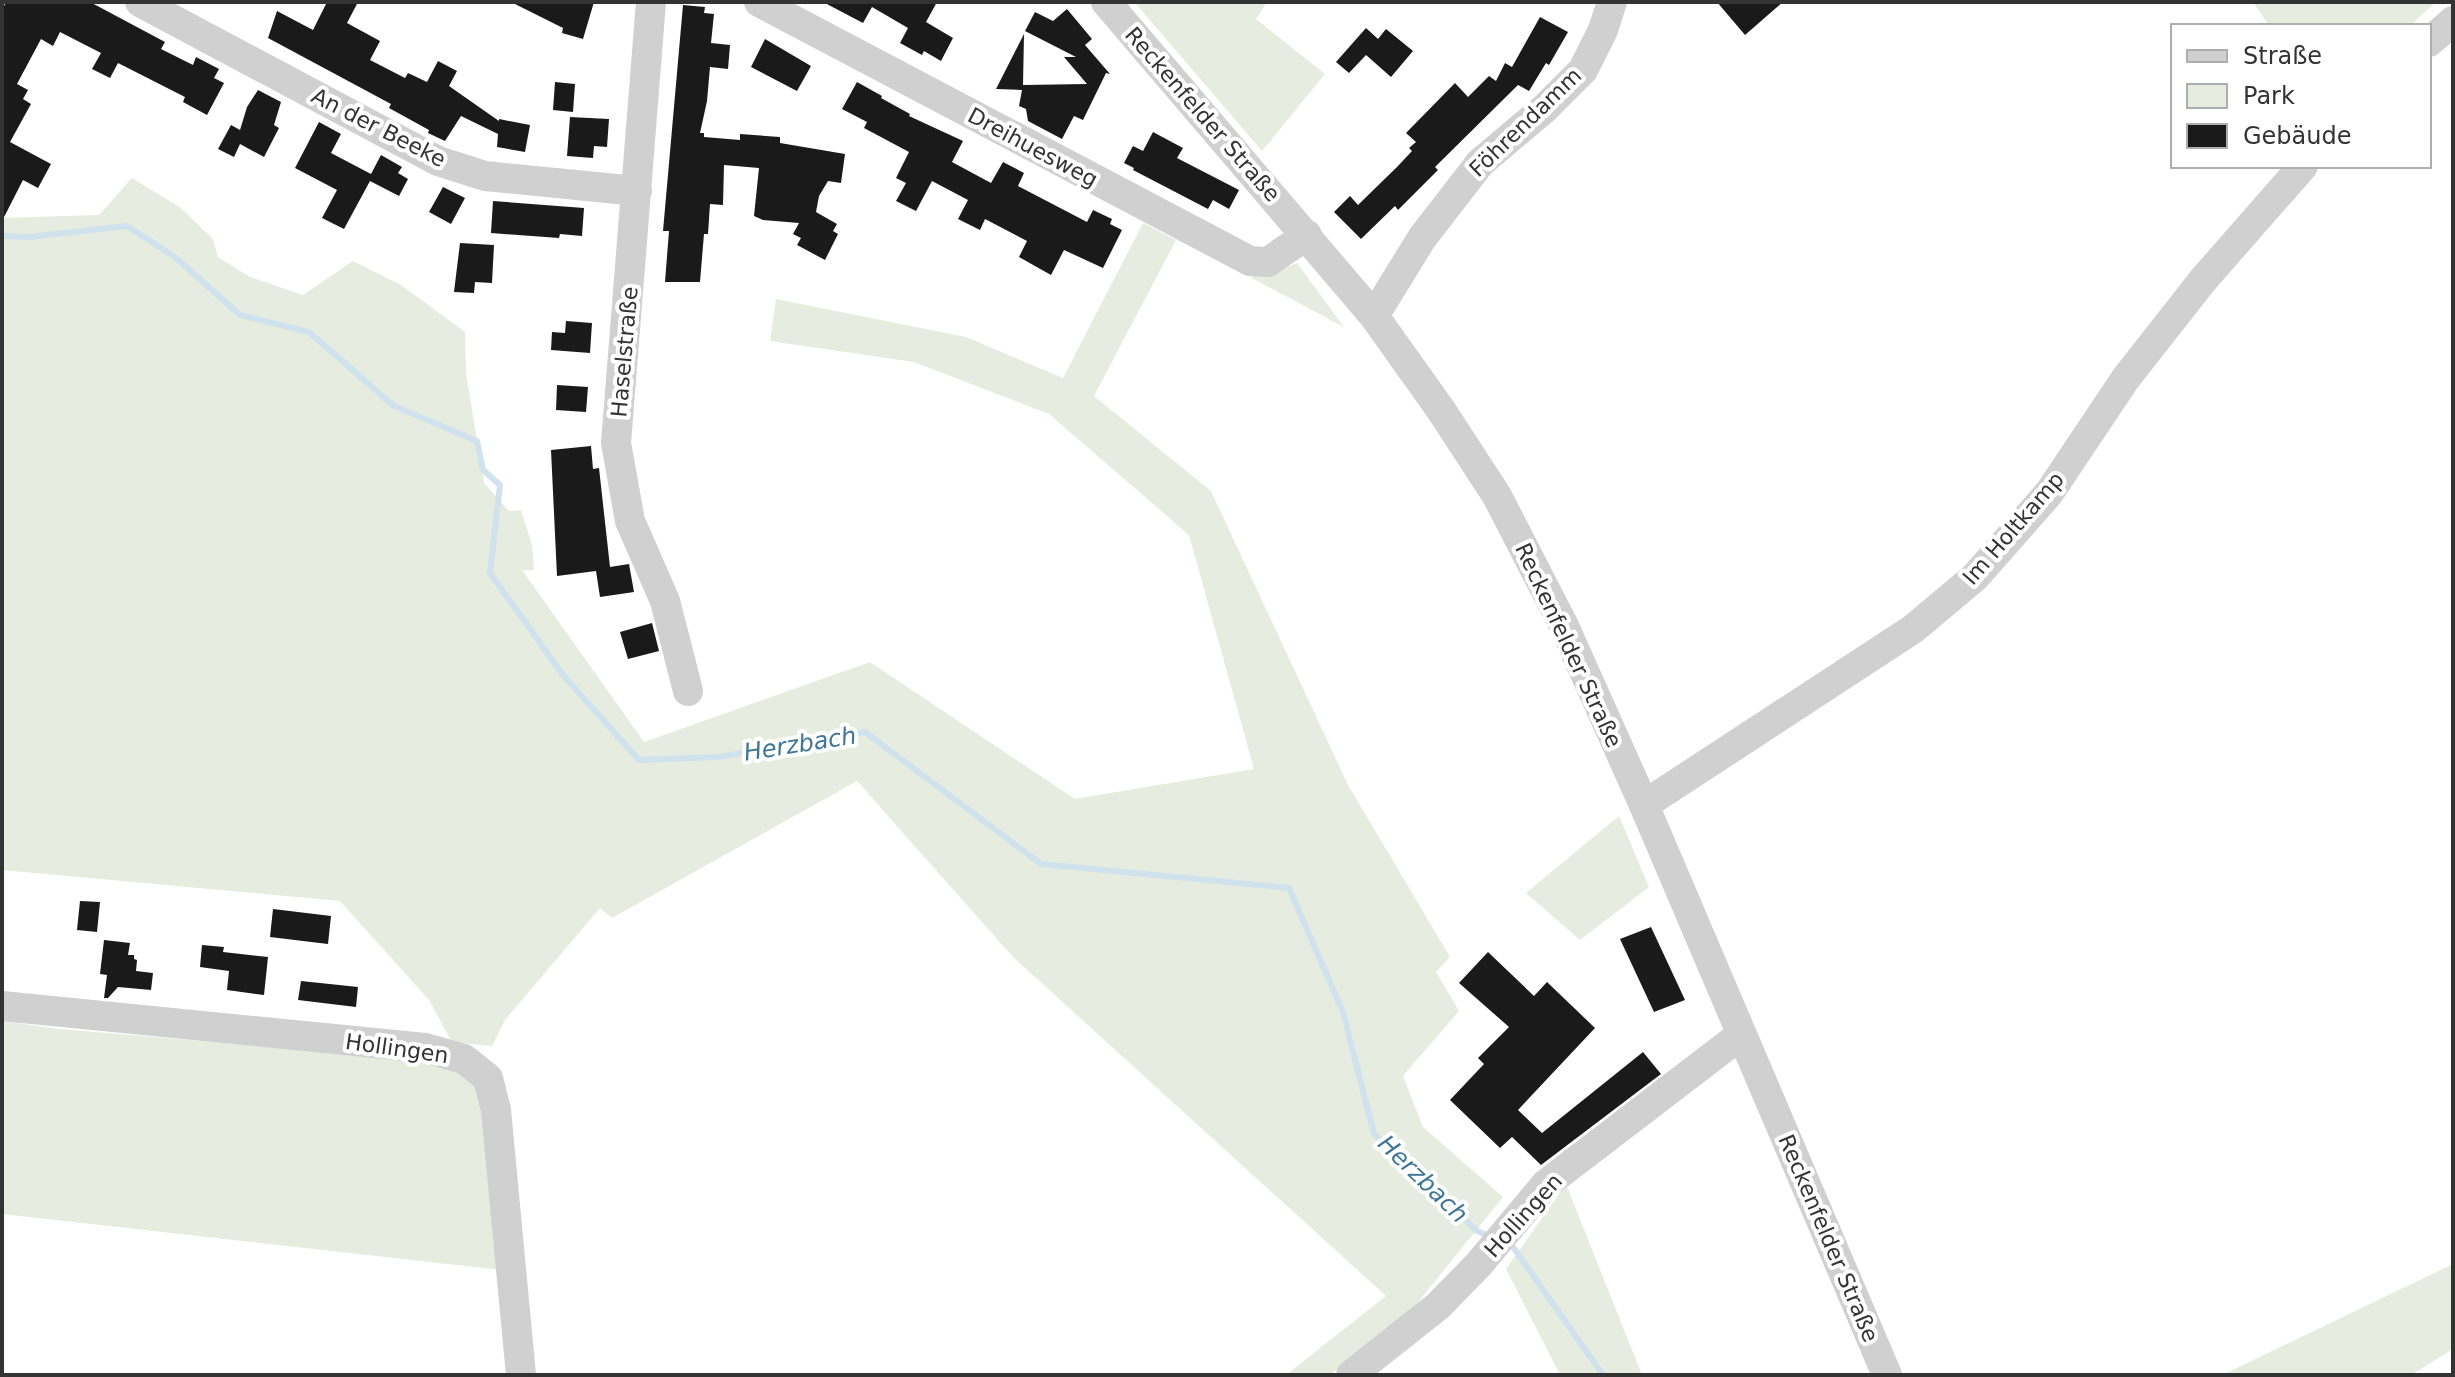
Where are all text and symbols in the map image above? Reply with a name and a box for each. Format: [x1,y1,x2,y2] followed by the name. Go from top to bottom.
[1120,22,1285,207] street label: Reckenfelder Straße
[2171,24,2431,168] legend
[2243,42,2322,70] text: Straße
[1464,63,1586,182] street label: Föhrendamm
[2243,82,2295,110] text: Park
[308,83,450,172] street label: An der Beeke
[964,103,1102,192] street label: Dreihuesweg
[2243,122,2352,150] text: Gebäude
[606,286,643,418] street label: Haselstraße
[1958,467,2069,590] street label: Im Holtkamp
[1510,539,1627,751] street label: Reckenfelder Straße
[742,721,858,767] water label: Herzbach
[344,1029,450,1068] street label: Hollingen
[1372,1129,1474,1229] water label: Herzbach
[1774,1131,1884,1346] street label: Reckenfelder Straße
[1479,1168,1567,1262] street label: Hollingen

